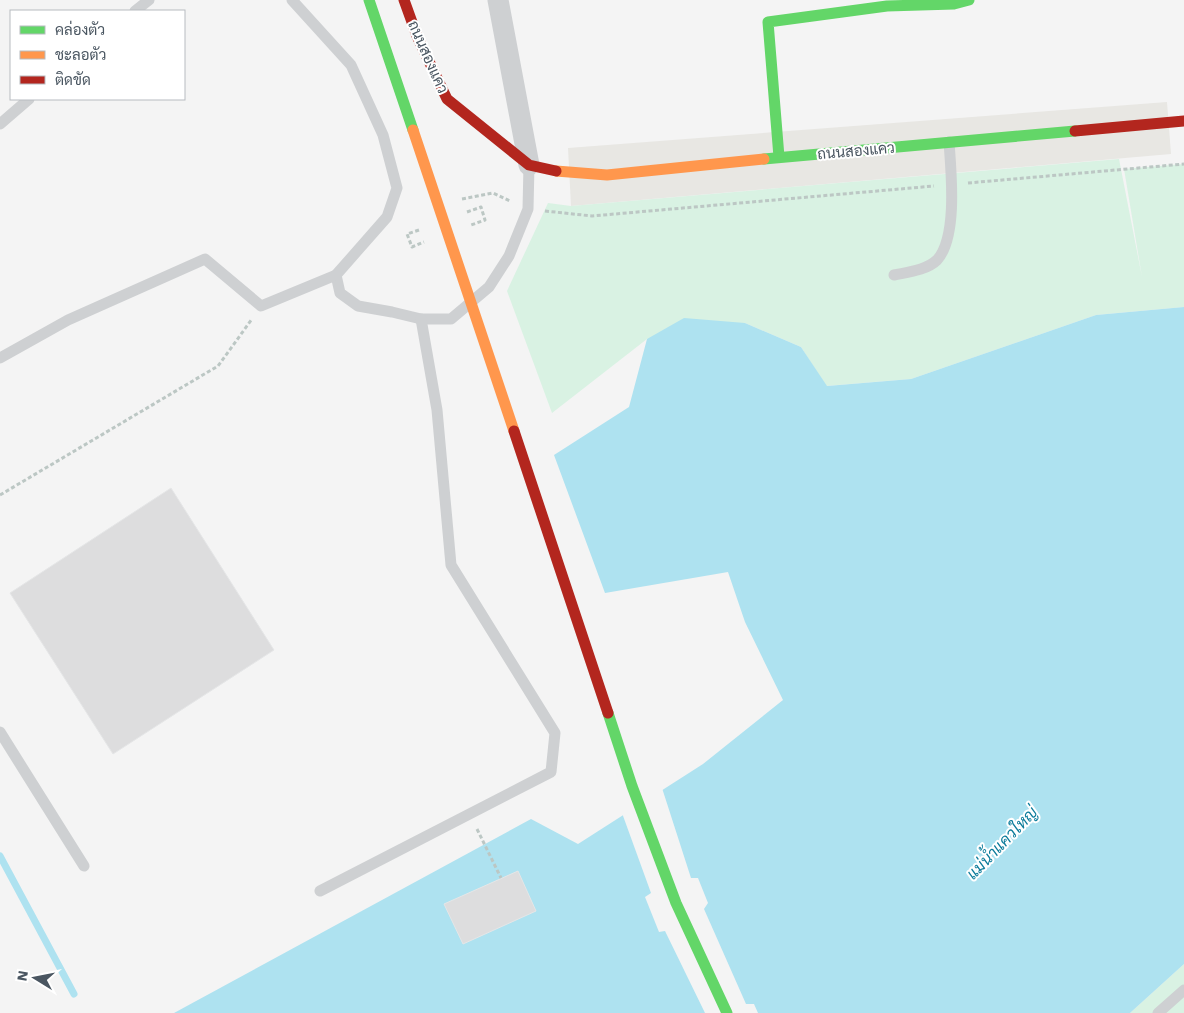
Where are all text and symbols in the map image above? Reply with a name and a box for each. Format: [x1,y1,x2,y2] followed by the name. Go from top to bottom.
[10,10,185,100] legend
[404,18,452,96] street label: ถนนสองแคว
[55,20,105,39] text: คล่องตัว
[55,46,106,64] text: ชะลอตัว
[55,71,91,89] text: ติดขัด
[817,139,895,163] street label: ถนนสองแคว
[959,798,1042,883] water label: แม่น้ำแควใหญ่
[10,953,60,1003] north arrow
[13,969,31,982] text: N

